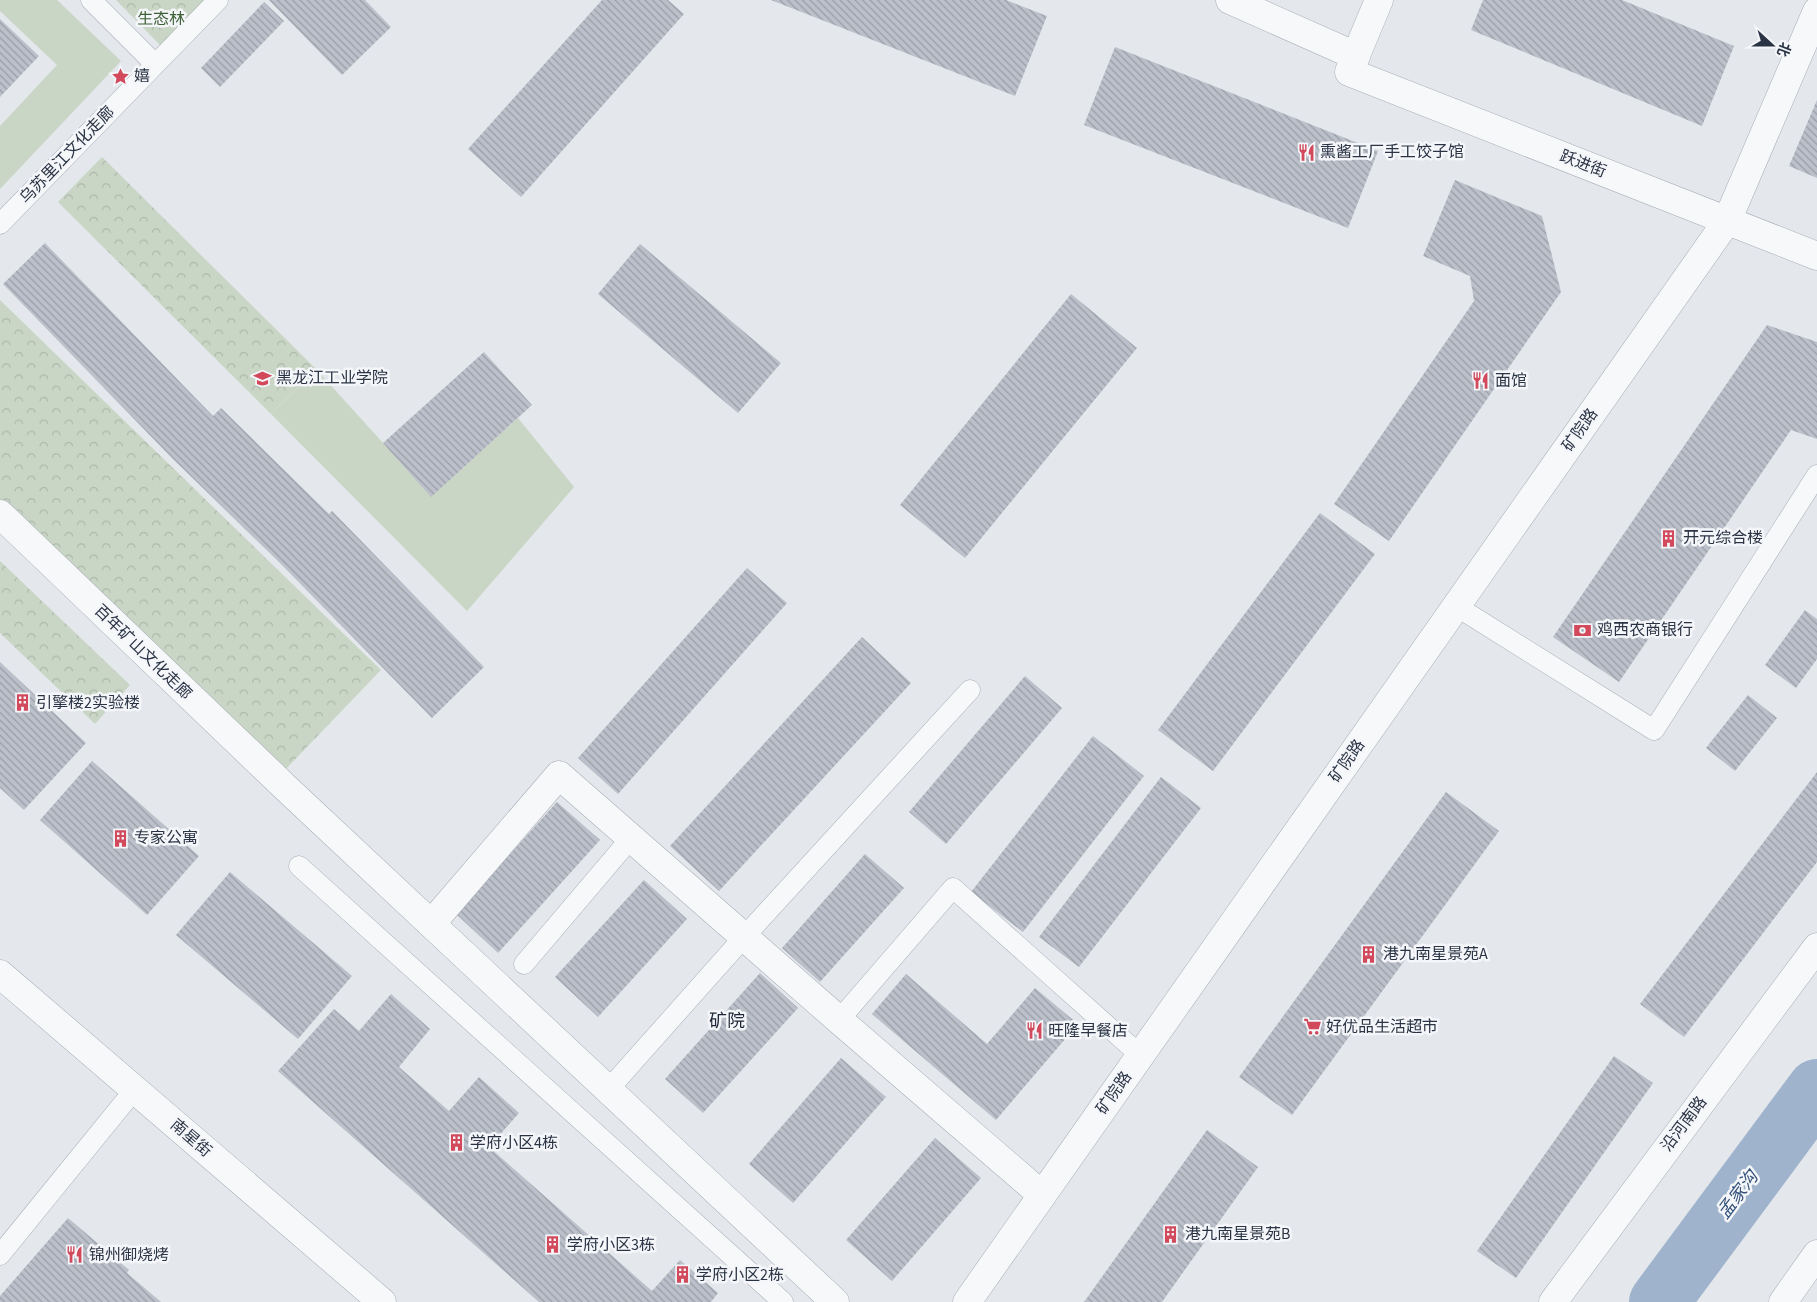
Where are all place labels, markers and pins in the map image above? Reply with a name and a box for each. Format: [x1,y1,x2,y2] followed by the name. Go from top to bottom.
[134,65,150,87] place label: 嬉
[110,66,130,86] place icon: 嬉
[1320,141,1464,163] place label: 熏酱工厂手工饺子馆
[1296,142,1316,162] restaurant icon: 熏酱工厂手工饺子馆
[276,367,388,389] place label: 黑龙江工业学院
[252,368,272,388] school or university icon: 黑龙江工业学院
[1495,370,1527,392] place label: 面馆
[1471,371,1491,391] restaurant icon: 面馆
[1683,527,1763,549] place label: 开元综合楼
[1659,528,1679,548] building icon: 开元综合楼
[1597,619,1693,641] place label: 鸡西农商银行
[1573,620,1593,640] bank icon: 鸡西农商银行
[36,692,140,714] place label: 引擎楼2实验楼
[12,693,32,713] building icon: 引擎楼2实验楼
[134,827,198,849] place label: 专家公寓
[110,828,130,848] building icon: 专家公寓
[1383,943,1488,965] place label: 港九南星景苑A
[1359,944,1379,964] building icon: 港九南星景苑A
[1326,1016,1438,1038] place label: 好优品生活超市
[1302,1017,1322,1037] supermarket icon: 好优品生活超市
[1048,1020,1128,1042] place label: 旺隆早餐店
[1024,1021,1044,1041] restaurant icon: 旺隆早餐店
[470,1132,558,1154] place label: 学府小区4栋
[446,1133,466,1153] building icon: 学府小区4栋
[1185,1223,1290,1245] place label: 港九南星景苑B
[1161,1224,1181,1244] building icon: 港九南星景苑B
[567,1234,655,1256] place label: 学府小区3栋
[543,1235,563,1255] building icon: 学府小区3栋
[89,1244,169,1266] place label: 锦州御烧烤
[65,1245,85,1265] restaurant icon: 锦州御烧烤
[696,1264,784,1286] place label: 学府小区2栋
[672,1265,692,1285] building icon: 学府小区2栋

